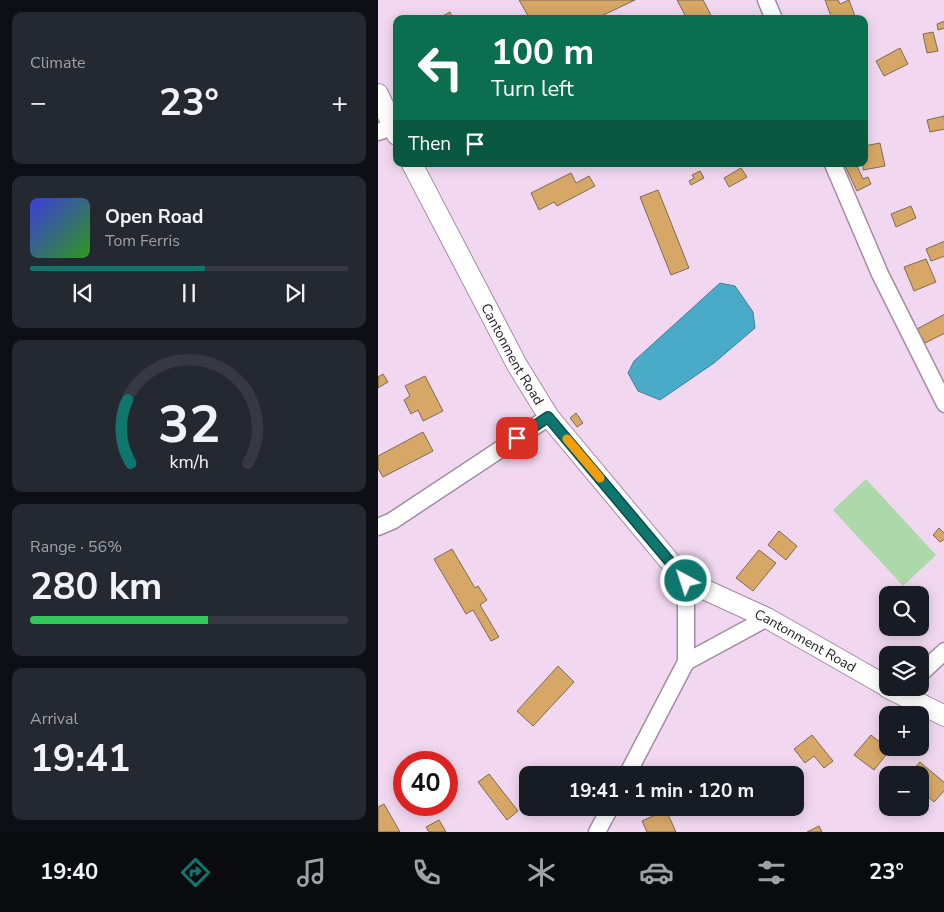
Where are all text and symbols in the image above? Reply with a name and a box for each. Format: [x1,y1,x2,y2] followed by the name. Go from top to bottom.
[491,29,594,76] text: 100 m
[408,35,473,100] icon: left
[30,52,85,74] text: Climate
[491,74,574,104] text: Turn left
[159,77,219,128] text: 23°
[30,84,47,122] text: −
[331,84,348,122] text: +
[461,130,489,158] icon: arrive
[408,131,451,157] text: Then
[105,204,203,230] text: Open Road
[105,230,180,252] text: Tom Ferris
[69,279,97,307] icon: previous
[175,279,203,307] icon: pause
[281,279,309,307] icon: next
[477,300,549,408] street label: Cantonment Road
[158,389,220,460] text: 32
[496,417,538,459] pin
[503,424,531,452] icon: arrive
[169,450,209,474] text: km/h
[30,536,122,558] text: Range · 56%
[659,554,711,606] position arrow
[30,561,162,612] text: 280 km
[879,586,929,816] map controls
[879,586,929,636] button: search
[752,604,860,676] street label: Cantonment Road
[879,646,929,696] button: layers
[879,706,929,756] button: +
[30,708,78,730] text: Arrival
[30,733,131,784] text: 19:41
[393,751,458,816] speed limit sign: 40
[879,766,929,816] button: −
[569,778,754,804] text: 19:41 · 1 min · 120 m
[178,855,213,890] icon: directions
[294,855,329,890] icon: music
[409,855,444,890] icon: phone
[524,855,559,890] icon: climate
[639,855,674,890] icon: car
[754,855,789,890] icon: filters
[40,857,98,887] text: 19:40
[869,857,904,887] text: 23°

